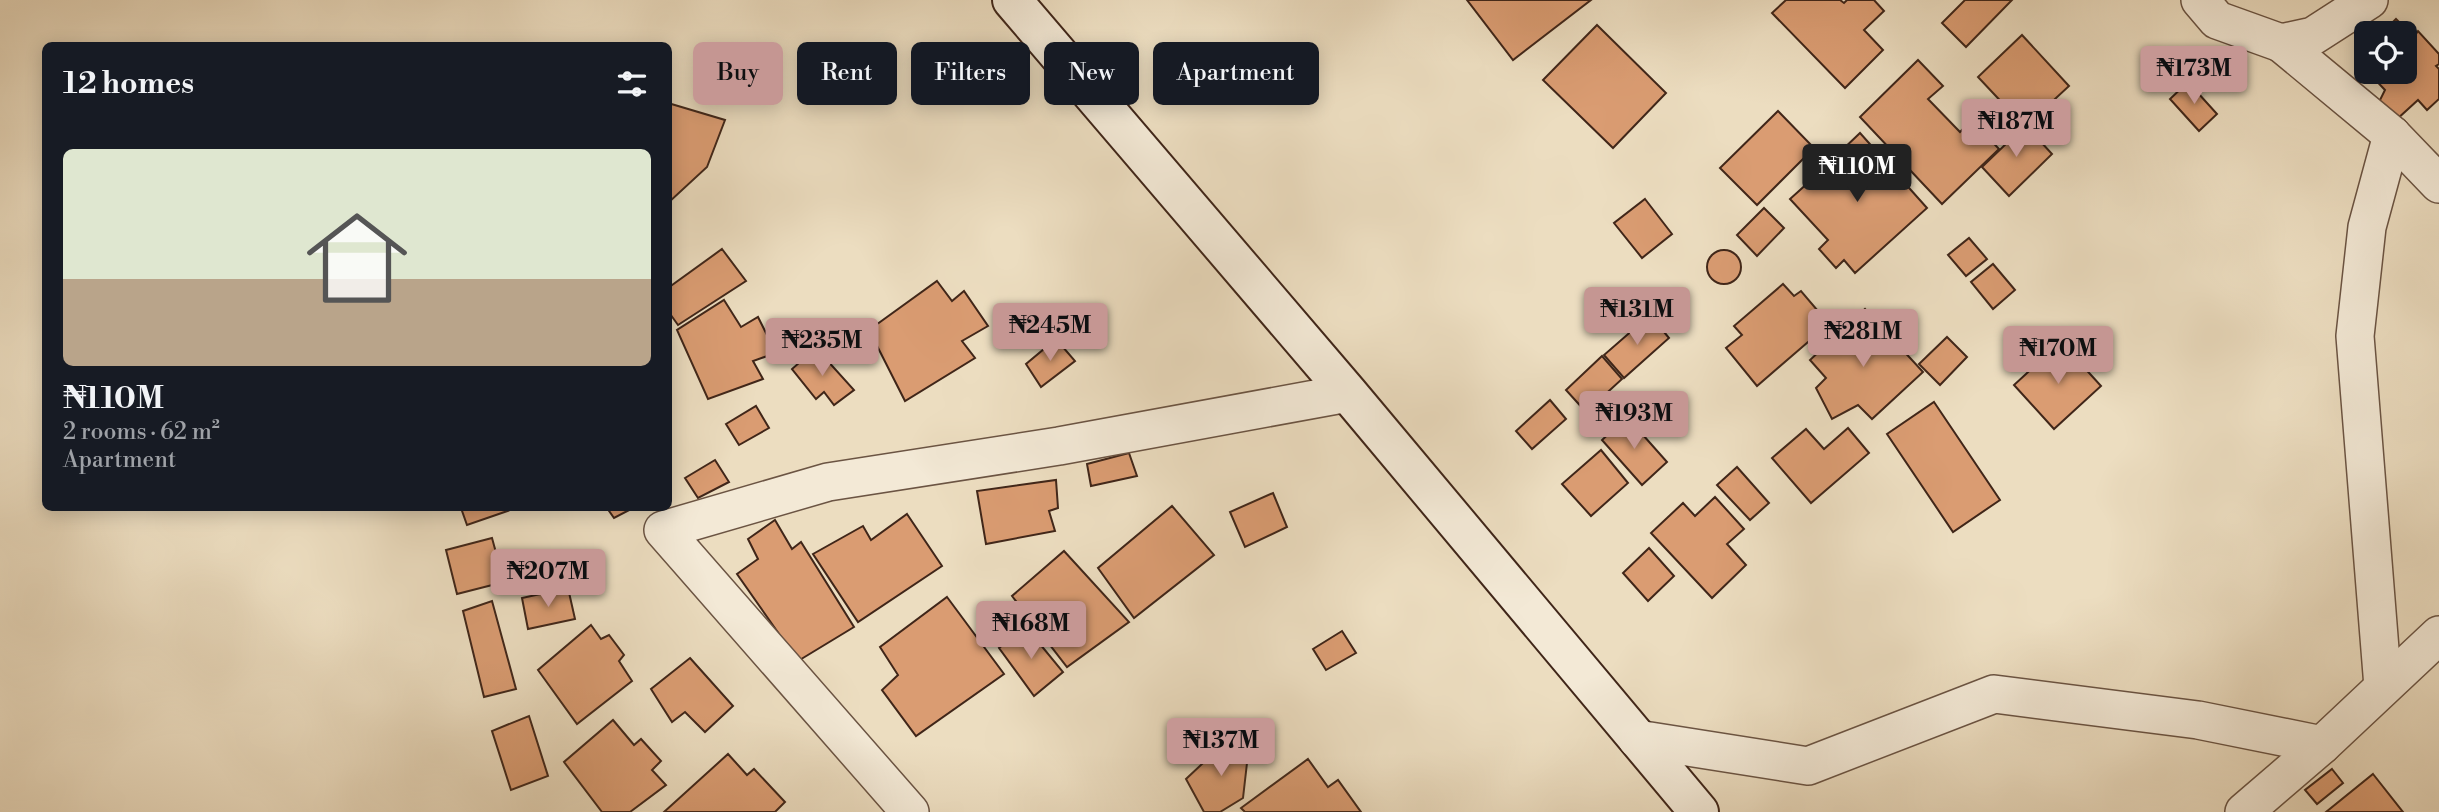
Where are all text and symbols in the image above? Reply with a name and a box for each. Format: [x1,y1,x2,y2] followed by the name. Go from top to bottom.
[2354,21,2417,84] map controls
[2354,21,2417,84] button: locate
[693,42,783,105] chip: Buy
[797,42,897,105] chip: Rent
[911,42,1030,105] chip: Filters
[1044,42,1139,105] chip: New
[1153,42,1319,105] chip: Apartment
[2145,46,2243,106] pin: ₦173M
[2156,55,2232,83] text: ₦173M
[63,65,194,103] text: 12 homes
[613,65,651,103] icon: filters
[1967,100,2065,159] pin: ₦187M
[1978,108,2054,136] text: ₦187M
[1808,144,1906,204] pin: ₦110M
[1818,153,1896,181] text: ₦110M
[294,195,420,321] icon: home
[1588,288,1686,347] pin: ₦131M
[1600,296,1674,324] text: ₦131M
[1001,304,1099,363] pin: ₦245M
[1814,310,1912,369] pin: ₦281M
[1009,312,1091,340] text: ₦245M
[773,318,871,378] pin: ₦235M
[1824,318,1902,346] text: ₦281M
[2009,326,2107,386] pin: ₦170M
[782,327,862,355] text: ₦235M
[2019,335,2097,363] text: ₦170M
[63,380,164,418] text: ₦110M
[1585,392,1683,451] pin: ₦193M
[1595,400,1673,428] text: ₦193M
[63,418,220,446] text: 2 rooms · 62 m²
[63,446,176,474] text: Apartment
[499,550,597,609] pin: ₦207M
[507,558,589,586] text: ₦207M
[982,602,1080,661] pin: ₦168M
[992,610,1070,638] text: ₦168M
[1172,718,1270,778] pin: ₦137M
[1183,727,1259,755] text: ₦137M

